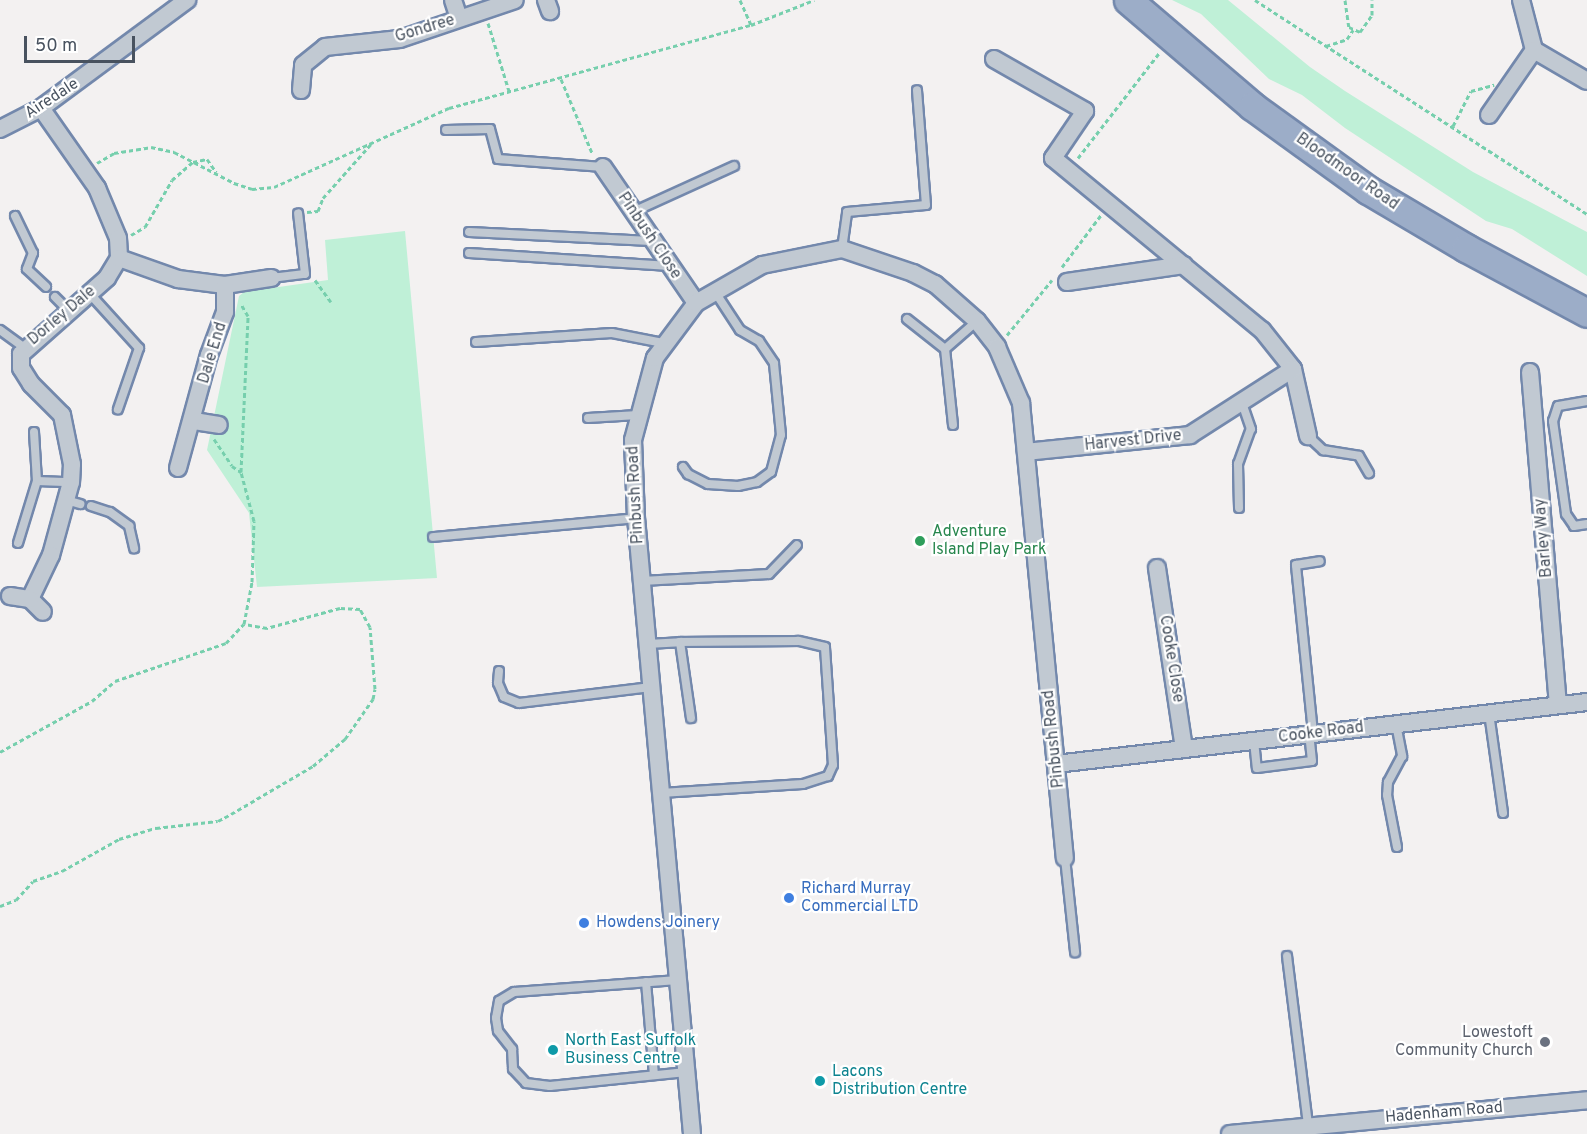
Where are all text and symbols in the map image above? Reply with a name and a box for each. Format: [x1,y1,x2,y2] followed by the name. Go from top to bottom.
[393,11,457,47] street label: Gondree
[27,24,138,62] scale bar
[35,35,77,58] text: 50 m
[22,75,82,123] street label: Airedale
[1292,129,1402,215] street label: Bloodmoor Road
[613,189,685,283] street label: Pinbush Close
[24,282,100,350] street label: Dorley Dale
[195,320,231,386] street label: Dale End
[1084,426,1182,456] street label: Harvest Drive
[624,445,648,545] street label: Pinbush Road
[1531,497,1557,579] street label: Barley Way
[932,522,1046,560] place label: Adventure Island Play Park
[913,534,927,548] marker: Adventure Island Play Park
[1155,614,1187,704] street label: Cooke Close
[1039,689,1069,789] street label: Pinbush Road
[1277,718,1365,748] street label: Cooke Road
[801,879,919,917] place label: Richard Murray Commercial LTD
[782,891,796,905] marker: Richard Murray Commercial LTD
[596,913,720,933] place label: Howdens Joinery
[577,916,591,930] marker: Howdens Joinery
[1395,1023,1533,1061] place label: Lowestoft Community Church
[565,1031,696,1069] place label: North East Suffolk Business Centre
[1538,1035,1552,1049] marker: Lowestoft Community Church
[546,1043,560,1057] marker: North East Suffolk Business Centre
[832,1062,967,1100] place label: Lacons Distribution Centre
[813,1074,827,1088] marker: Lacons Distribution Centre
[1384,1098,1504,1128] street label: Hadenham Road

